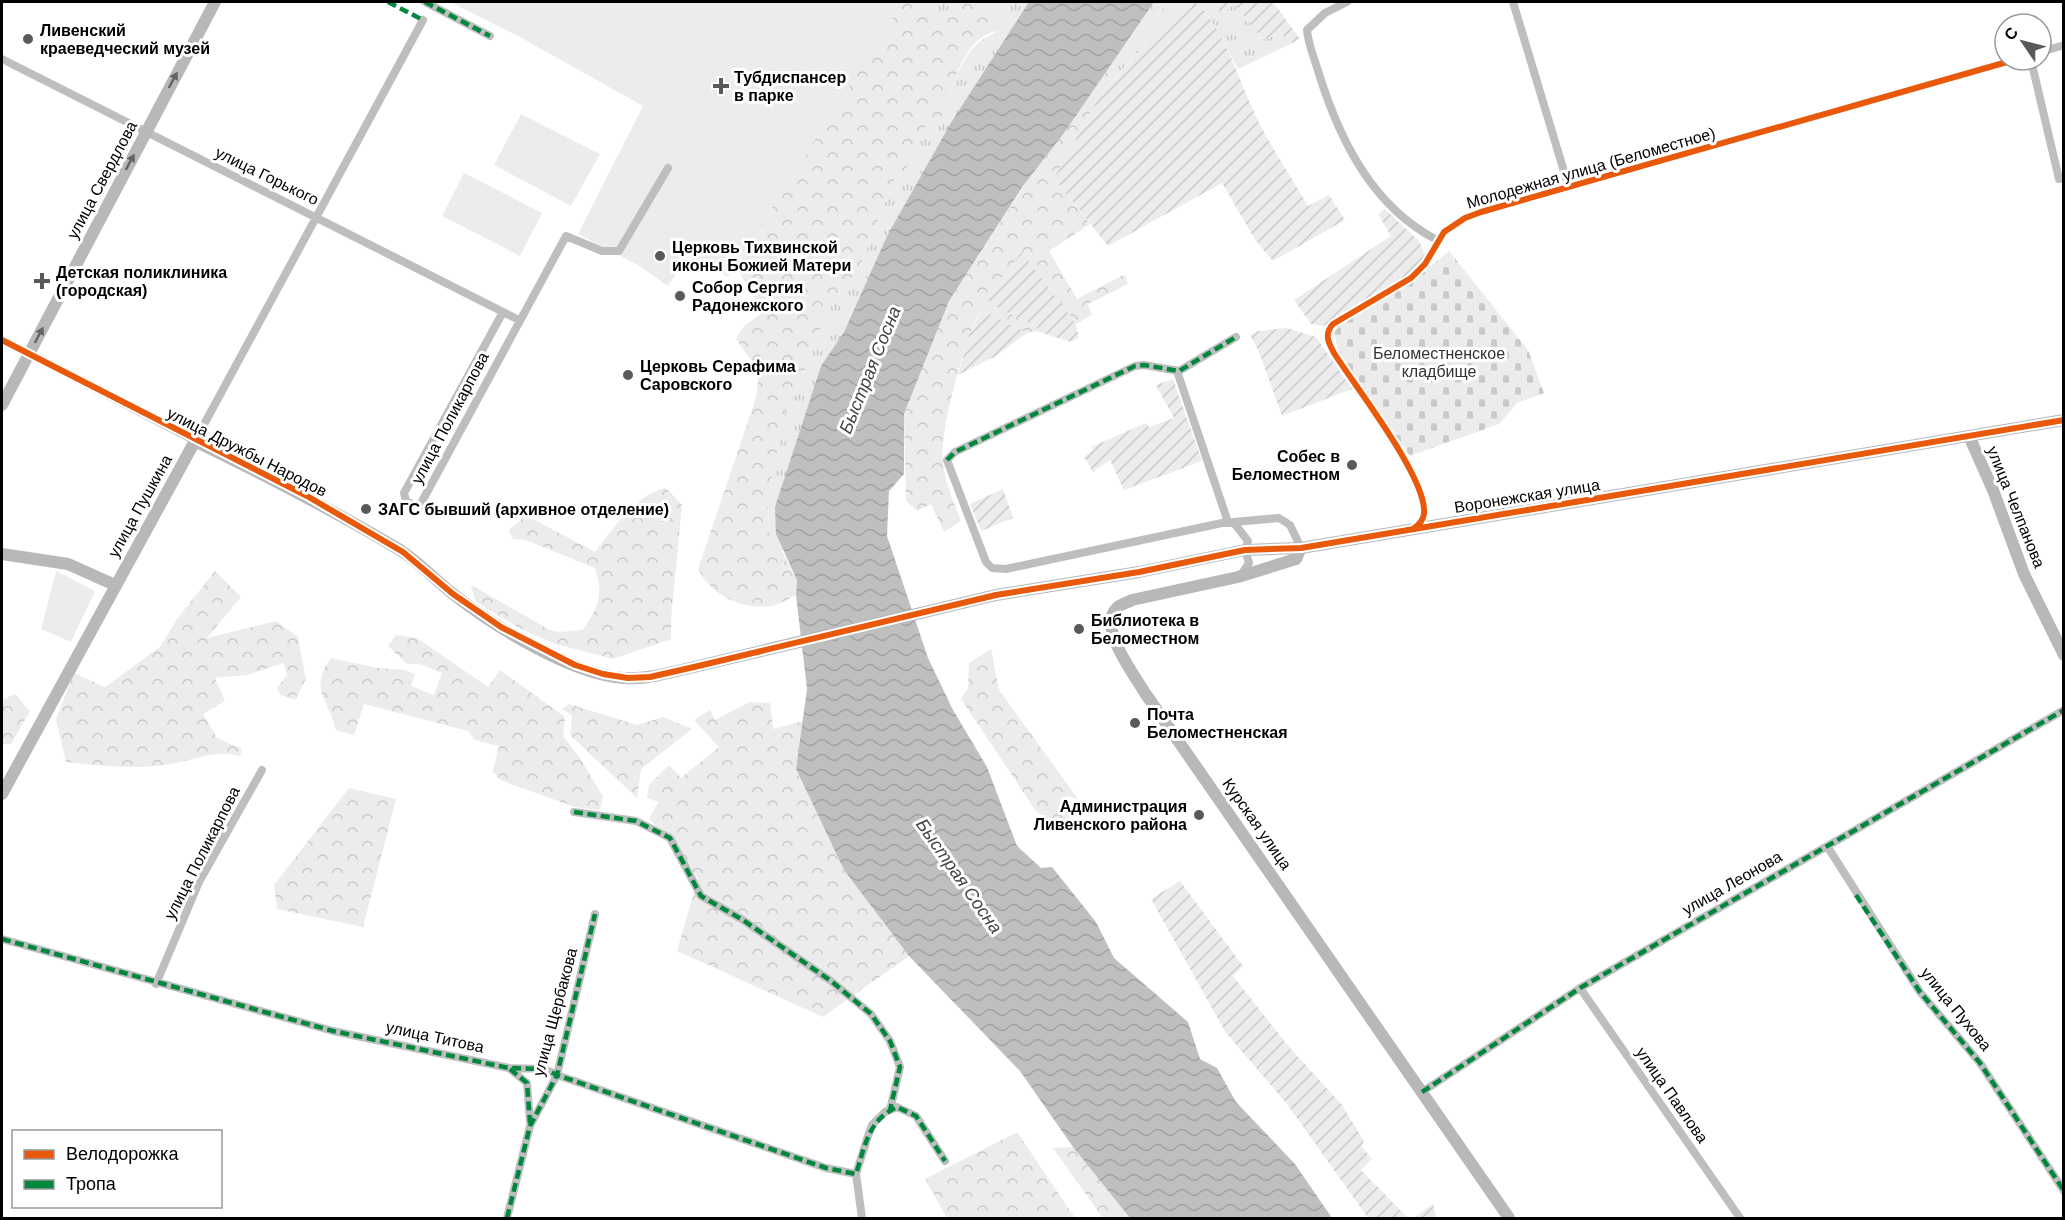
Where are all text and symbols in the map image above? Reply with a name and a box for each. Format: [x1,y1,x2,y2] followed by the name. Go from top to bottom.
[1993,12,2053,72] north arrow
[40,22,210,57] place label: Ливенский краеведческий музей
[2001,24,2022,43] text: С
[21,32,35,46] marker: Ливенский краеведческий музей
[734,69,846,104] place label: Тубдиспансер в парке
[168,72,178,89] one-way arrow
[712,77,730,95] marker: Тубдиспансер в парке
[64,118,140,242] street label: улица Свердлова
[1465,124,1717,212] street label: Молодежная улица (Беломестное)
[213,144,321,208] street label: улица Горького
[125,154,135,171] one-way arrow
[672,239,851,274] place label: Церковь Тихвинской иконы Божией Матери
[653,249,667,263] marker: Церковь Тихвинской иконы Божией Матери
[56,264,227,299] place label: Детская поликлиника (городская)
[33,272,51,290] marker: Детская поликлиника (городская)
[692,279,804,314] place label: Собор Сергия Радонежского
[673,289,687,303] marker: Собор Сергия Радонежского
[835,304,905,436] water label: Быстрая Сосна
[34,326,44,343] one-way arrow
[1373,345,1505,380] park label: Беломестненское кладбище
[408,349,492,487] street label: улица Поликарпова
[640,358,796,393] place label: Церковь Серафима Саровского
[621,368,635,382] marker: Церковь Серафима Саровского
[164,404,330,500] street label: улица Дружбы Народов
[1984,444,2048,570] street label: улица Челпанова
[1232,448,1340,483] place label: Собес в Беломестном
[105,452,175,560] street label: улица Пушкина
[1345,458,1359,472] marker: Собес в Беломестном
[1453,476,1601,516] street label: Воронежская улица
[378,501,669,518] place label: ЗАГС бывший (архивное отделение)
[359,502,373,516] marker: ЗАГС бывший (архивное отделение)
[1091,612,1199,647] place label: Библиотека в Беломестном
[1072,622,1086,636] marker: Библиотека в Беломестном
[1147,706,1288,741] place label: Почта Беломестненская
[1128,716,1142,730] marker: Почта Беломестненская
[1219,775,1295,873] street label: Курская улица
[161,784,243,922] street label: улица Поликарпова
[1034,798,1187,833] place label: Администрация Ливенского района
[1192,808,1206,822] marker: Администрация Ливенского района
[912,815,1006,937] water label: Быстрая Сосна
[1679,848,1785,918] street label: улица Леонова
[530,946,580,1078] street label: улица Щербакова
[1917,964,1995,1054] street label: улица Пухова
[384,1018,486,1056] street label: улица Титова
[1633,1044,1711,1146] street label: улица Павлова
[12,1130,222,1208] legend
[66,1144,179,1164] text: Велодорожка
[66,1174,117,1194] text: Тропа

